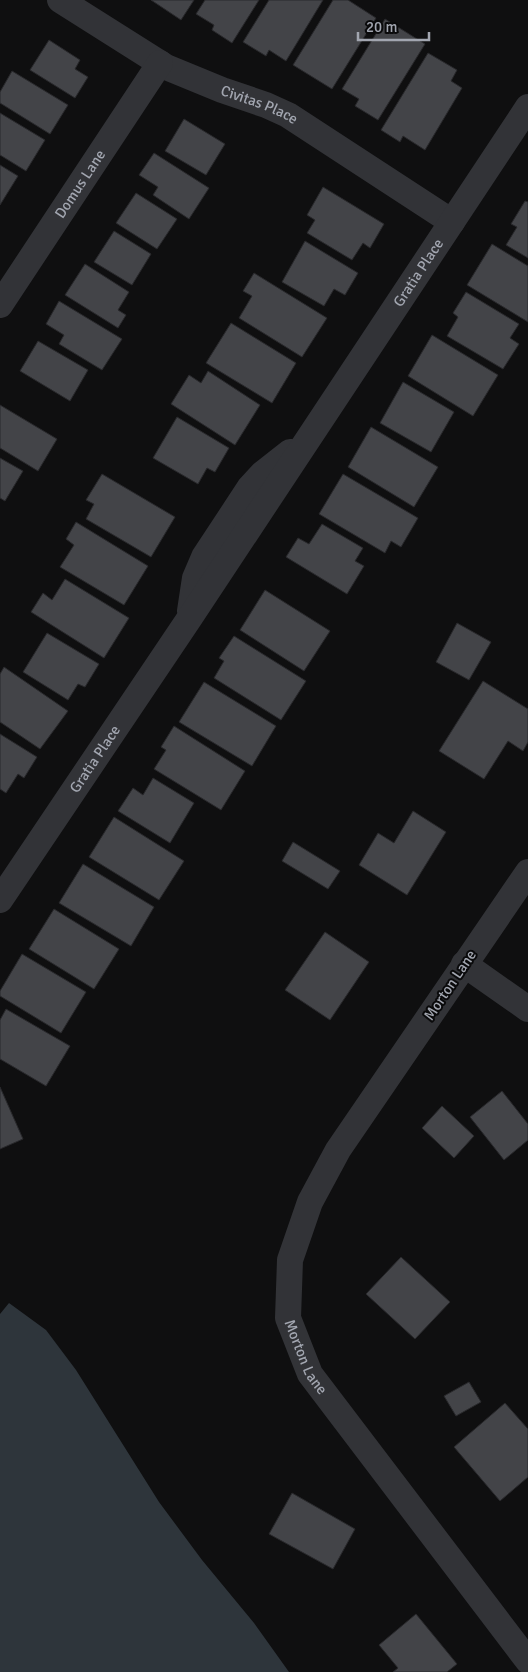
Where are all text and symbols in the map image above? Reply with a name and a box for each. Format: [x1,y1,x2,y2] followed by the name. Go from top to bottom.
[358,10,429,42] scale bar
[366,18,397,36] text: 20 m
[219,81,301,128] street label: Civitas Place
[51,146,109,222] street label: Domus Lane
[389,235,447,310] street label: Gratia Place
[66,722,124,796] street label: Gratia Place
[420,946,480,1024] street label: Morton Lane
[280,1317,331,1398] street label: Morton Lane

